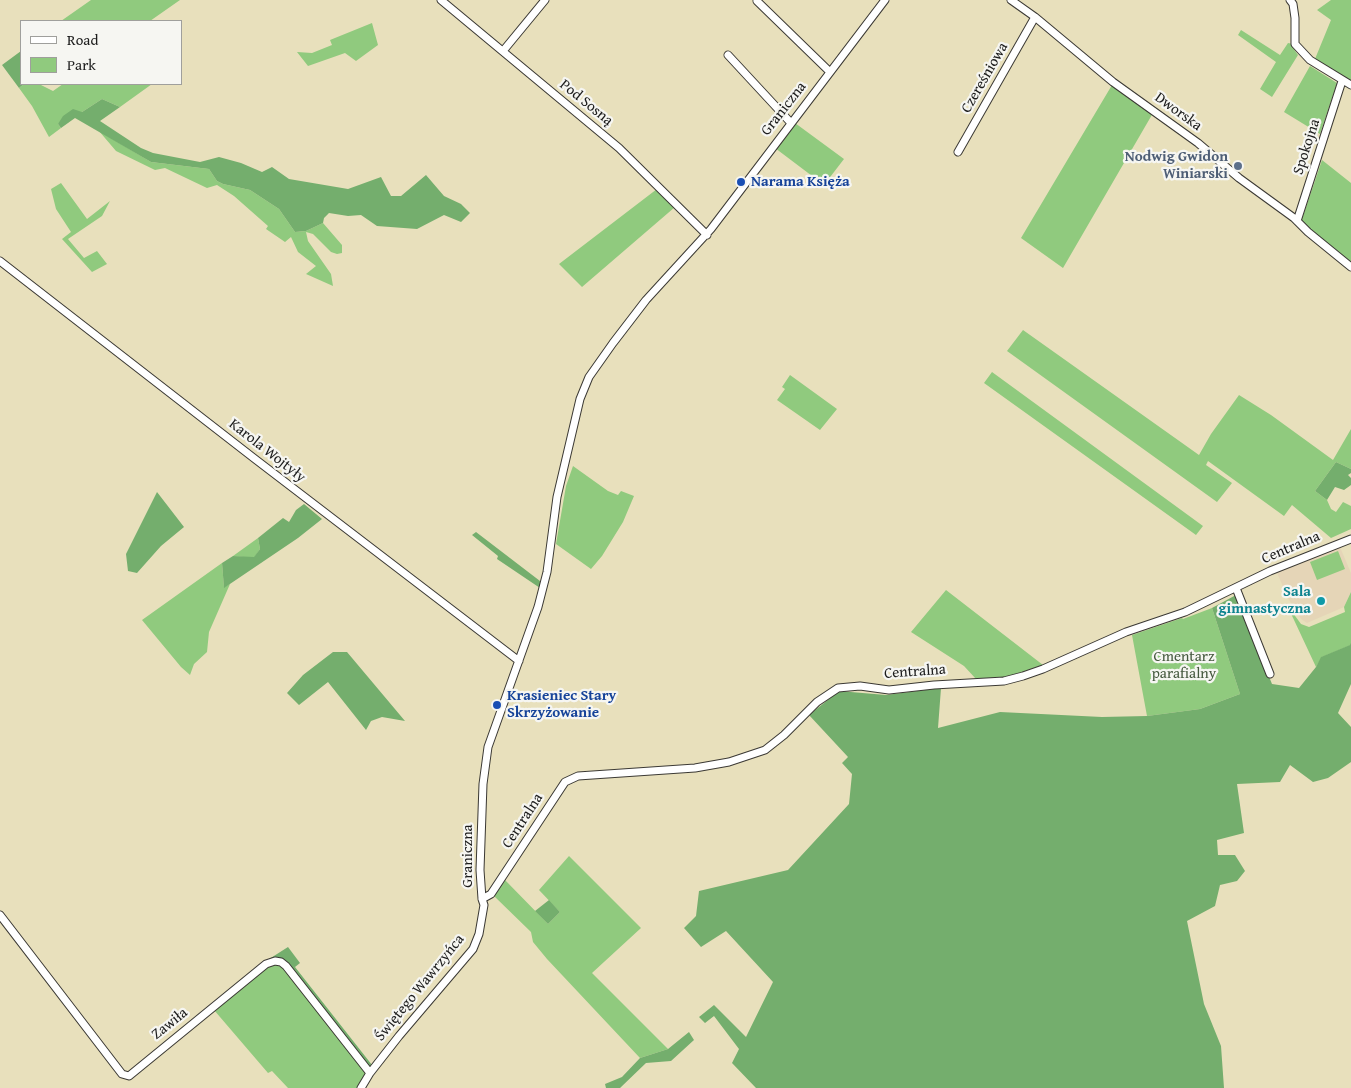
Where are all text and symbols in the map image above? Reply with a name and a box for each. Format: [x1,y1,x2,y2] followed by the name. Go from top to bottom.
[20,20,182,85] legend
[67,29,98,50] text: Road
[958,40,1012,116] street label: Czereśniowa
[67,54,96,75] text: Park
[556,76,616,130] street label: Pod Sosną
[757,79,811,139] street label: Graniczna
[1151,89,1205,135] street label: Dworska
[1290,117,1324,177] street label: Spokojna
[1125,148,1228,183] place label: Nodwig Gwidon Winiarski
[1232,160,1244,172] marker: Nodwig Gwidon Winiarski
[751,173,850,191] place label: Narama Księża
[735,176,747,188] marker: Narama Księża
[225,415,309,487] street label: Karola Wojtyły
[1259,528,1323,568] street label: Centralna
[1219,583,1311,618] place label: Sala gimnastyczna
[1315,595,1327,607] marker: Sala gimnastyczna
[1152,648,1216,683] park label: Cmentarz parafialny
[884,661,946,683] street label: Centralna
[507,687,616,722] place label: Krasieniec Stary Skrzyżowanie
[491,699,503,711] marker: Krasieniec Stary Skrzyżowanie
[499,790,547,852] street label: Centralna
[459,824,477,888] street label: Graniczna
[371,931,469,1045] street label: Świętego Wawrzyńca
[148,1004,192,1044] street label: Zawiła

